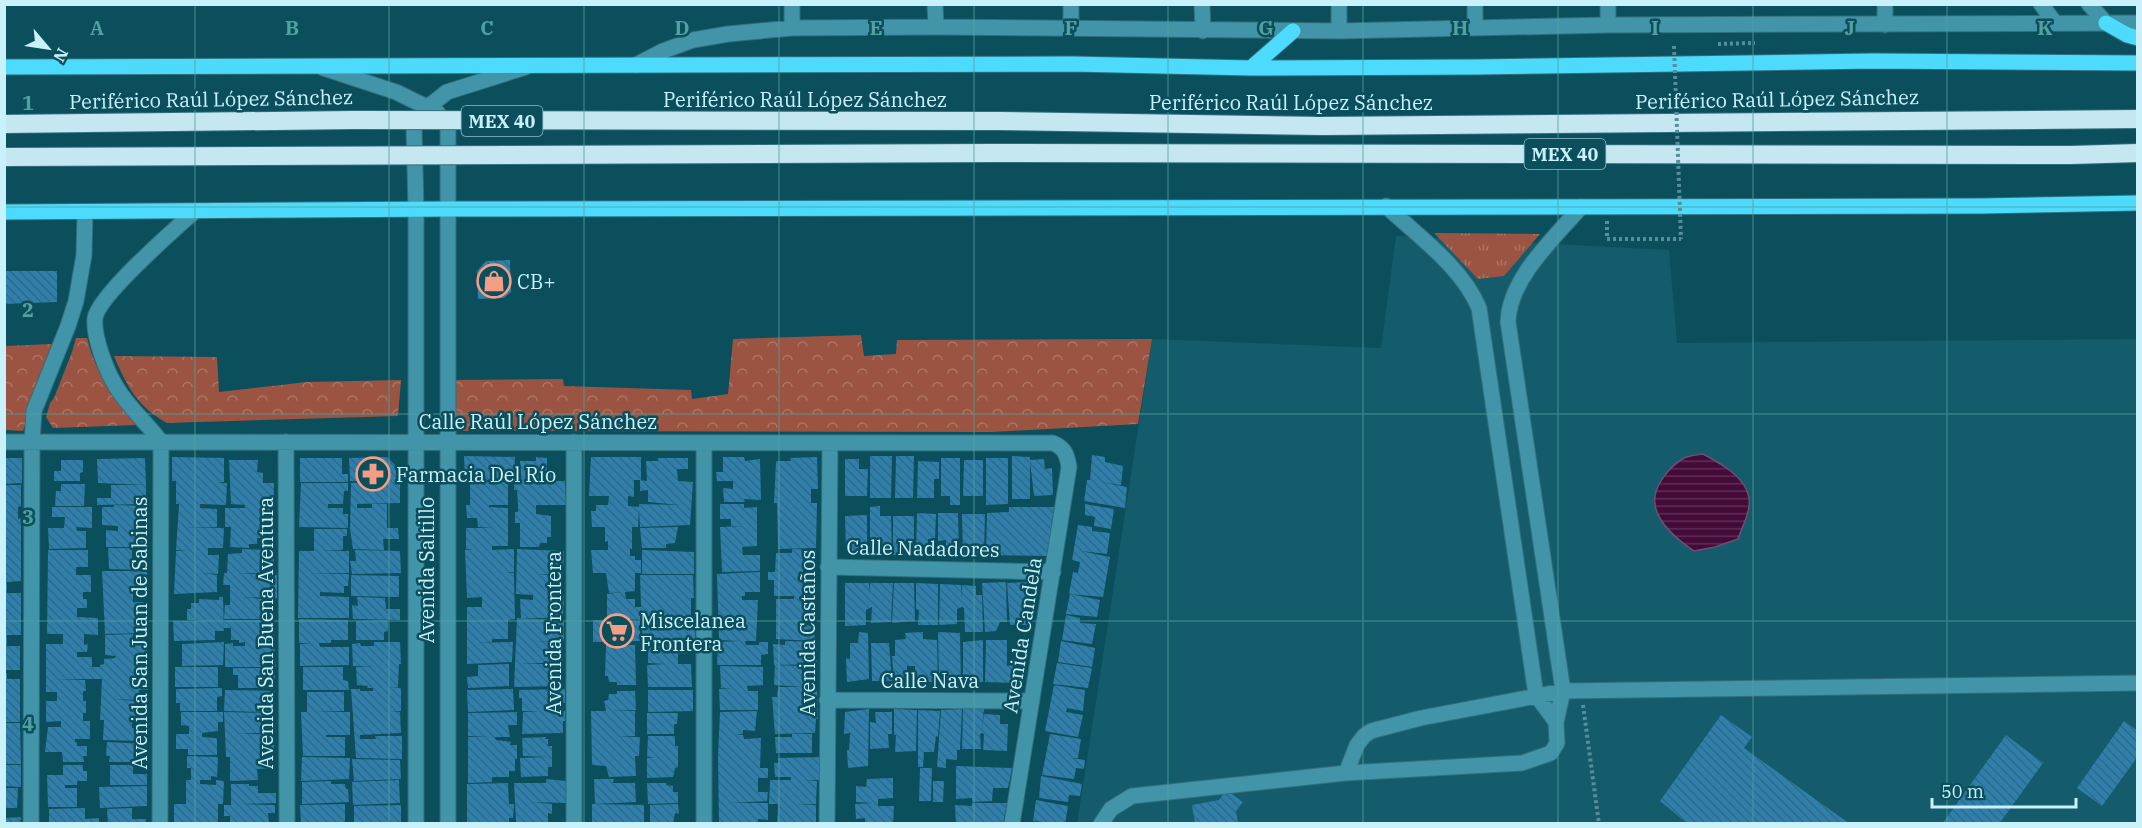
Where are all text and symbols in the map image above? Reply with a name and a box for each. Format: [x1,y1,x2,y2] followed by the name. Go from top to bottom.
[90,14,104,41] text: A
[285,14,299,41] text: B
[480,14,494,41] text: C
[674,14,690,41] text: D
[869,14,883,41] text: E
[1065,14,1077,41] text: F
[1258,14,1274,41] text: G
[1452,14,1468,41] text: H
[1651,14,1659,41] text: I
[1845,14,1855,41] text: J
[2037,14,2053,41] text: K
[18,18,78,78] north arrow
[49,45,73,66] text: N
[69,83,353,115] street label: Periférico Raúl López Sánchez
[1635,83,1919,115] street label: Periférico Raúl López Sánchez
[663,86,947,113] street label: Periférico Raúl López Sánchez
[22,89,34,116] text: 1
[1149,89,1433,116] street label: Periférico Raúl López Sánchez
[462,106,542,136] road number: MEX 40
[1524,139,1606,169] road number: MEX 40
[476,263,512,299] shop icon: CB+
[517,268,555,295] place label: CB+
[22,296,34,323] text: 2
[419,408,657,435] street label: Calle Raúl López Sánchez
[355,456,391,492] pharmacy icon: Farmacia Del Río
[396,461,556,488] place label: Farmacia Del Río
[126,497,153,769] street label: Avenida San Juan de Sabinas
[252,497,279,769] street label: Avenida San Buena Aventura
[413,497,440,643] street label: Avenida Saltillo
[22,503,34,530] text: 3
[846,533,1000,563] street label: Calle Nadadores
[794,550,821,716] street label: Avenida Castaños
[540,551,567,715] street label: Avenida Frontera
[996,555,1048,715] street label: Avenida Candela
[640,607,746,657] place label: Miscelanea Frontera
[599,613,635,649] supermarket icon: Miscelanea Frontera
[881,667,979,694] street label: Calle Nava
[22,710,34,737] text: 4
[1932,771,2076,809] scale bar
[1941,780,1984,803] text: 50 m

